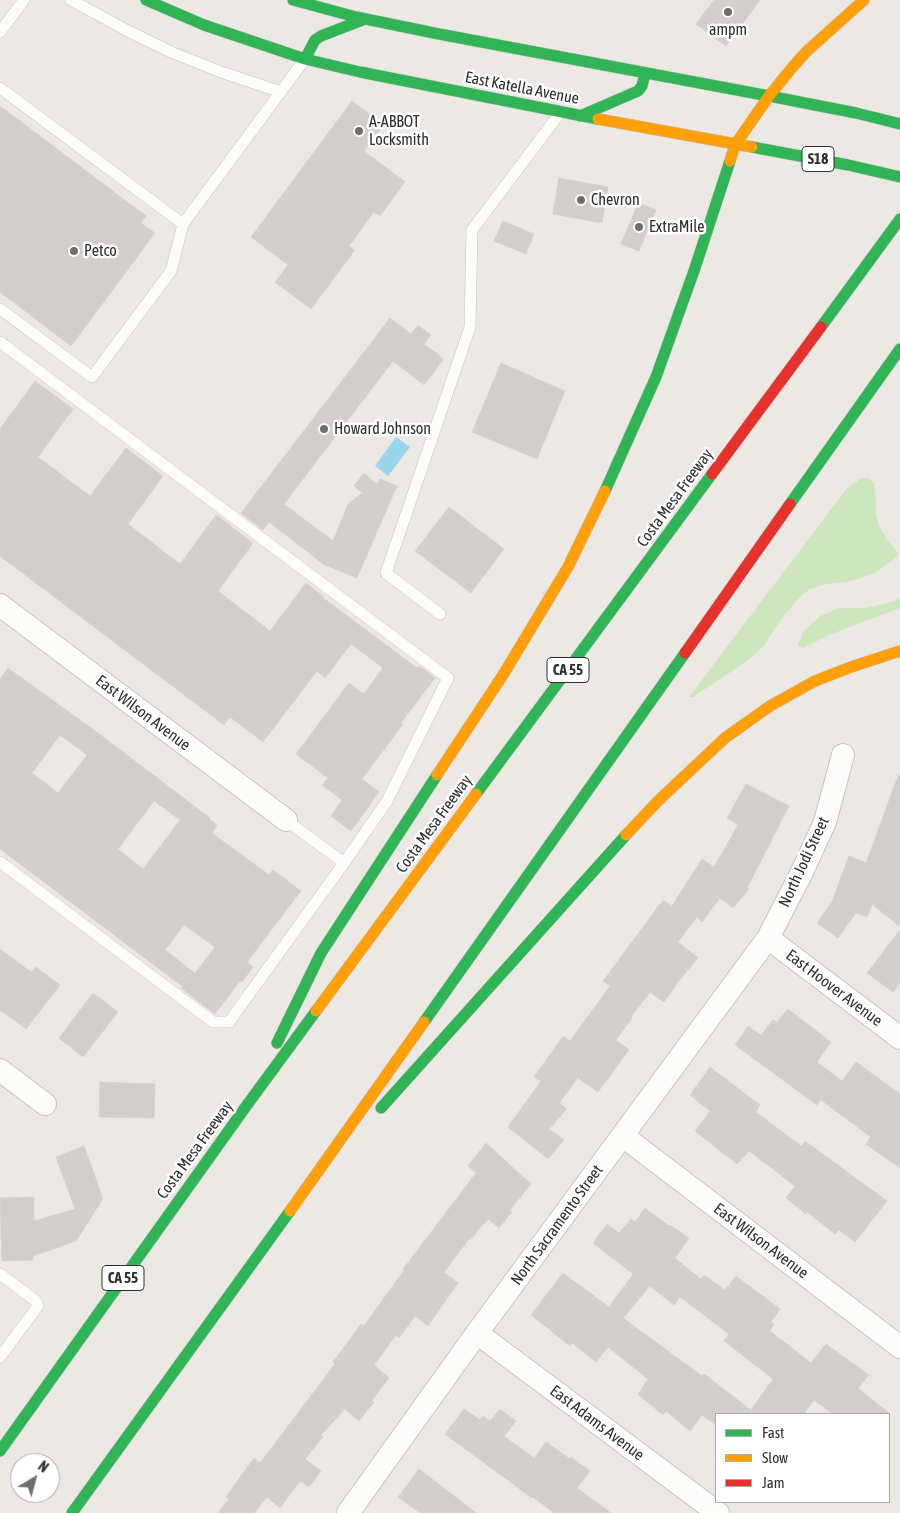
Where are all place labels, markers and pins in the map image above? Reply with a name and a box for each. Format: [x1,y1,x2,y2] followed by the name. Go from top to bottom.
[722,6,734,18] marker: ampm
[709,20,747,40] place label: ampm
[369,112,429,150] place label: A-ABBOT Locksmith
[353,125,365,137] marker: A-ABBOT Locksmith
[591,190,640,210] place label: Chevron
[575,194,587,206] marker: Chevron
[649,217,704,237] place label: ExtraMile
[633,221,645,233] marker: ExtraMile
[84,241,117,261] place label: Petco
[68,245,80,257] marker: Petco
[334,419,431,439] place label: Howard Johnson
[318,423,330,435] marker: Howard Johnson

